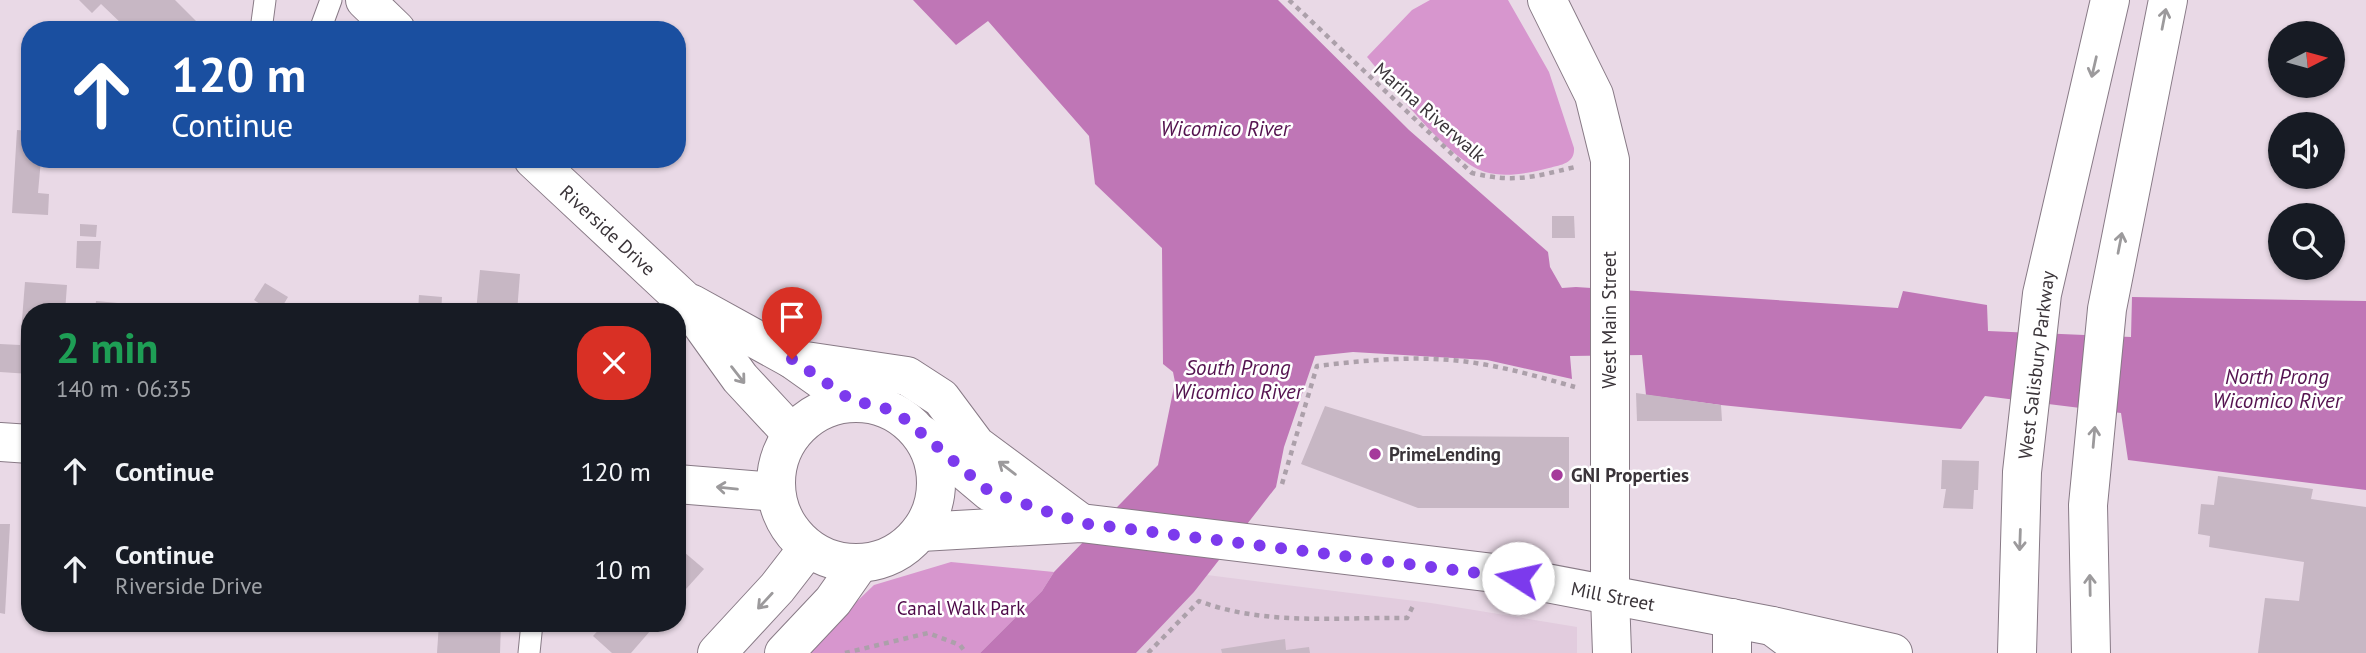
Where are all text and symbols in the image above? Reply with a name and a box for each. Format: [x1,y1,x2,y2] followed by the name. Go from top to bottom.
[2158,8,2172,31] one-way arrow
[2268,21,2345,98] north arrow
[2268,21,2345,280] map controls
[171,42,306,106] text: 120 m
[56,49,147,140] icon: ahead
[2087,55,2100,77] one-way arrow
[1369,57,1491,167] street label: Marina Riverwalk
[171,104,293,146] text: Continue
[2268,112,2345,189] button: sound
[1160,115,1292,142] water label: Wicomico River
[555,180,661,280] street label: Riverside Drive
[2268,203,2345,280] button: search
[2114,232,2127,255] one-way arrow
[1597,251,1621,389] street label: West Main Street
[2013,269,2059,461] street label: West Salisbury Parkway
[762,287,822,359] pin
[773,298,811,336] icon: arrive
[56,320,158,375] text: 2 min
[577,326,651,400] button: close
[1173,354,1305,405] water label: South Prong Wicomico River
[2212,363,2344,414] water label: North Prong Wicomico River
[731,365,746,384] one-way arrow
[56,374,192,403] text: 140 m · 06:35
[2088,426,2101,449] one-way arrow
[1389,442,1501,466] place label: PrimeLending
[1367,446,1383,462] marker: PrimeLending
[56,452,94,490] icon: ahead
[115,455,214,488] text: Continue
[580,455,651,488] text: 120 m
[998,461,1017,475] one-way arrow
[1571,463,1689,487] place label: GNI Properties
[1549,467,1565,483] marker: GNI Properties
[716,481,738,494] one-way arrow
[2014,528,2027,551] one-way arrow
[115,538,214,571] text: Continue
[1481,541,1555,615] position arrow
[56,550,94,588] icon: ahead
[595,553,651,586] text: 10 m
[115,571,263,600] text: Riverside Drive
[2083,574,2096,597] one-way arrow
[1569,576,1657,616] street label: Mill Street
[757,592,774,609] one-way arrow
[897,596,1025,620] park label: Canal Walk Park

